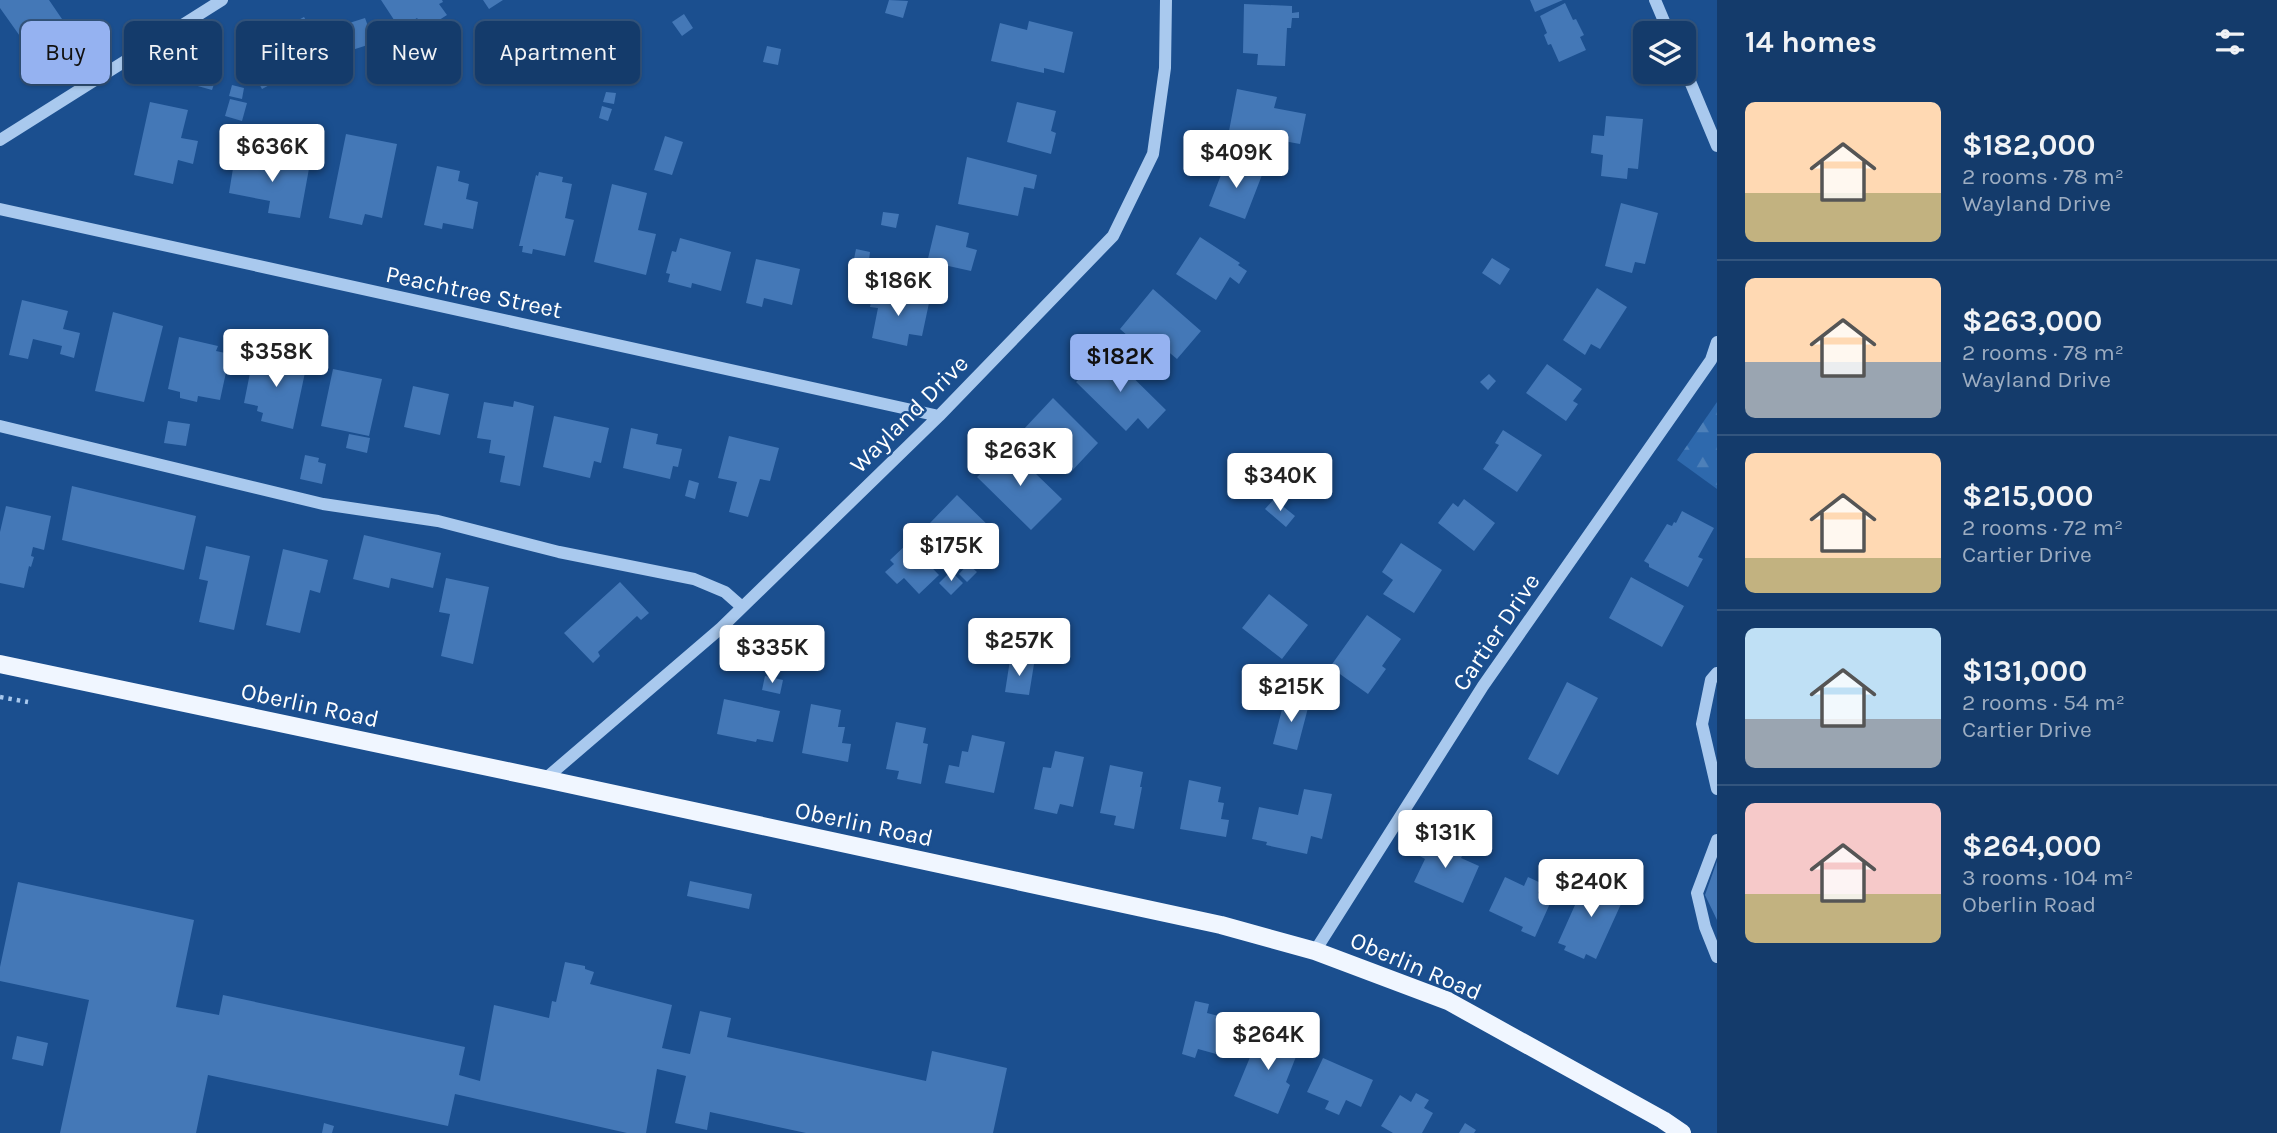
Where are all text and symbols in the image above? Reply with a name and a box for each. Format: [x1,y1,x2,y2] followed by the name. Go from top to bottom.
[21,21,110,84] chip: Buy
[124,21,222,84] chip: Rent
[236,21,353,84] chip: Filters
[367,21,461,84] chip: New
[475,21,640,84] chip: Apartment
[1633,21,1696,84] map controls
[1633,21,1696,84] button: layers
[2211,23,2249,61] icon: filters
[1745,24,1877,60] text: 14 homes
[223,124,321,184] pin: $636K
[1962,127,2095,163] text: $182,000
[1187,130,1285,190] pin: $409K
[1801,130,1885,214] icon: home
[235,133,309,160] text: $636K
[1199,139,1273,166] text: $409K
[1962,163,2124,190] text: 2 rooms · 78 m²
[1962,190,2111,217] text: Wayland Drive
[849,258,947,318] pin: $186K
[383,260,565,324] street label: Peachtree Street
[864,267,932,294] text: $186K
[1962,303,2102,339] text: $263,000
[1801,306,1885,390] icon: home
[227,330,325,389] pin: $358K
[1071,334,1169,394] pin: $182K
[239,338,313,365] text: $358K
[1962,339,2124,366] text: 2 rooms · 78 m²
[1086,343,1154,370] text: $182K
[844,349,974,479] street label: Wayland Drive
[1962,366,2111,393] text: Wayland Drive
[971,428,1069,488] pin: $263K
[983,437,1057,464] text: $263K
[1231,454,1329,513] pin: $340K
[1243,462,1317,489] text: $340K
[1962,478,2094,514] text: $215,000
[1801,481,1885,565] icon: home
[1962,514,2123,541] text: 2 rooms · 72 m²
[902,524,1000,583] pin: $175K
[919,532,983,559] text: $175K
[1962,541,2092,568] text: Cartier Drive
[1446,568,1546,696] street label: Cartier Drive
[970,618,1068,678] pin: $257K
[723,626,821,685] pin: $335K
[984,627,1054,654] text: $257K
[736,634,808,661] text: $335K
[1962,653,2087,689] text: $131,000
[1801,656,1885,740] icon: home
[1242,664,1340,724] pin: $215K
[1258,673,1324,700] text: $215K
[239,677,381,733] street label: Oberlin Road
[1962,689,2125,716] text: 2 rooms · 54 m²
[1962,716,2092,743] text: Cartier Drive
[793,796,935,852] street label: Oberlin Road
[1396,810,1494,870] pin: $131K
[1414,819,1476,846] text: $131K
[1962,828,2101,864] text: $264,000
[1801,831,1885,915] icon: home
[1542,860,1640,919] pin: $240K
[1962,864,2133,891] text: 3 rooms · 104 m²
[1554,868,1628,895] text: $240K
[1962,891,2096,918] text: Oberlin Road
[1346,926,1486,1006] street label: Oberlin Road
[1219,1012,1317,1072] pin: $264K
[1232,1021,1304,1048] text: $264K

